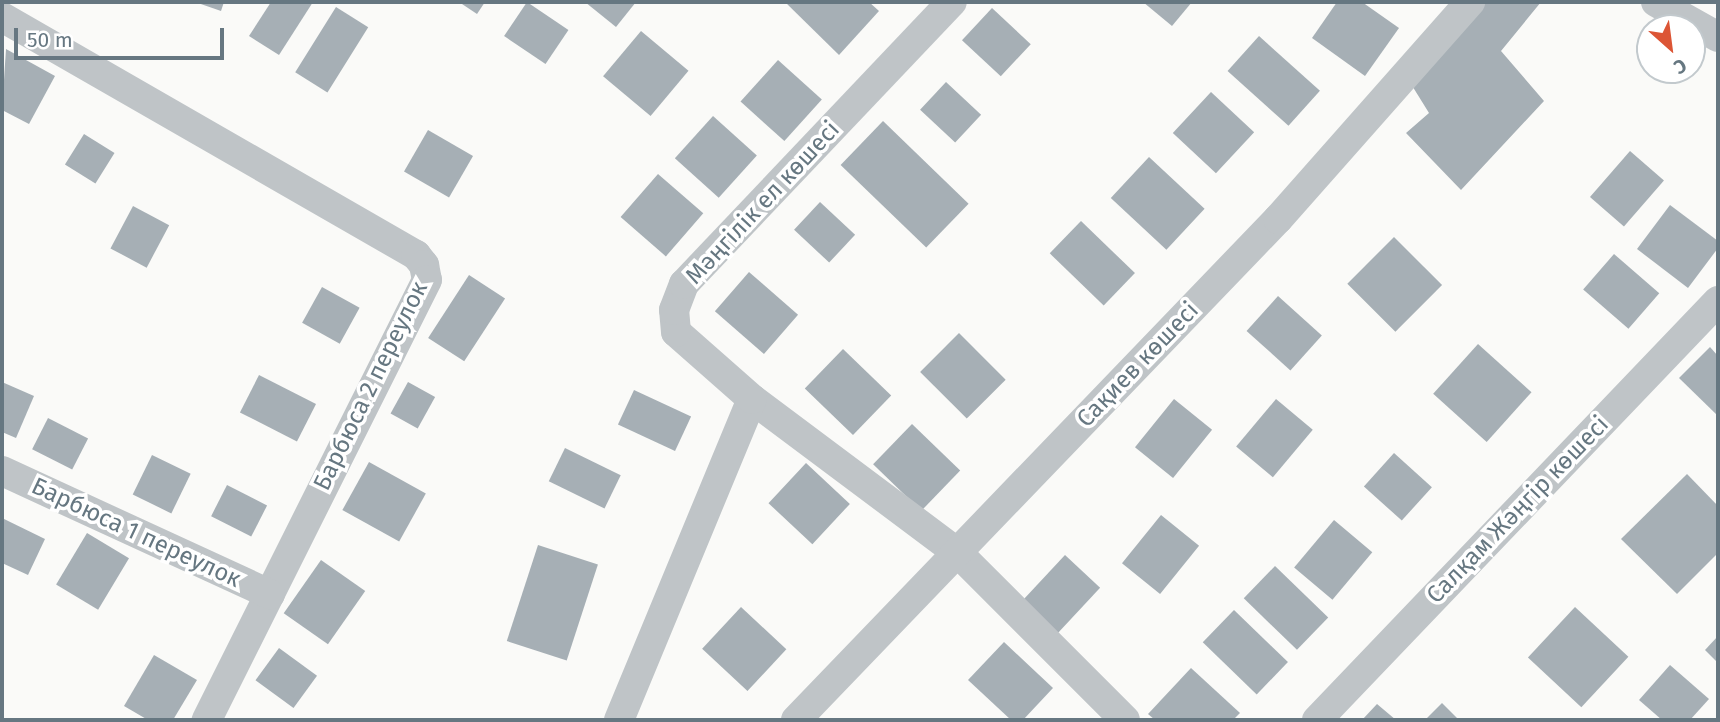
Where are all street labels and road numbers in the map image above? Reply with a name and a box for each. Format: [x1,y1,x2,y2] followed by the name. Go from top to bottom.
[680,116,846,290] street label: Мәңгілік ел көшесі
[308,277,434,495] street label: Барбюса 2 переулок
[1071,296,1205,434] street label: Сақиев көшесі
[1421,410,1615,610] street label: Салқам Жәңгір көшесі
[27,472,245,594] street label: Барбюса 1 переулок

